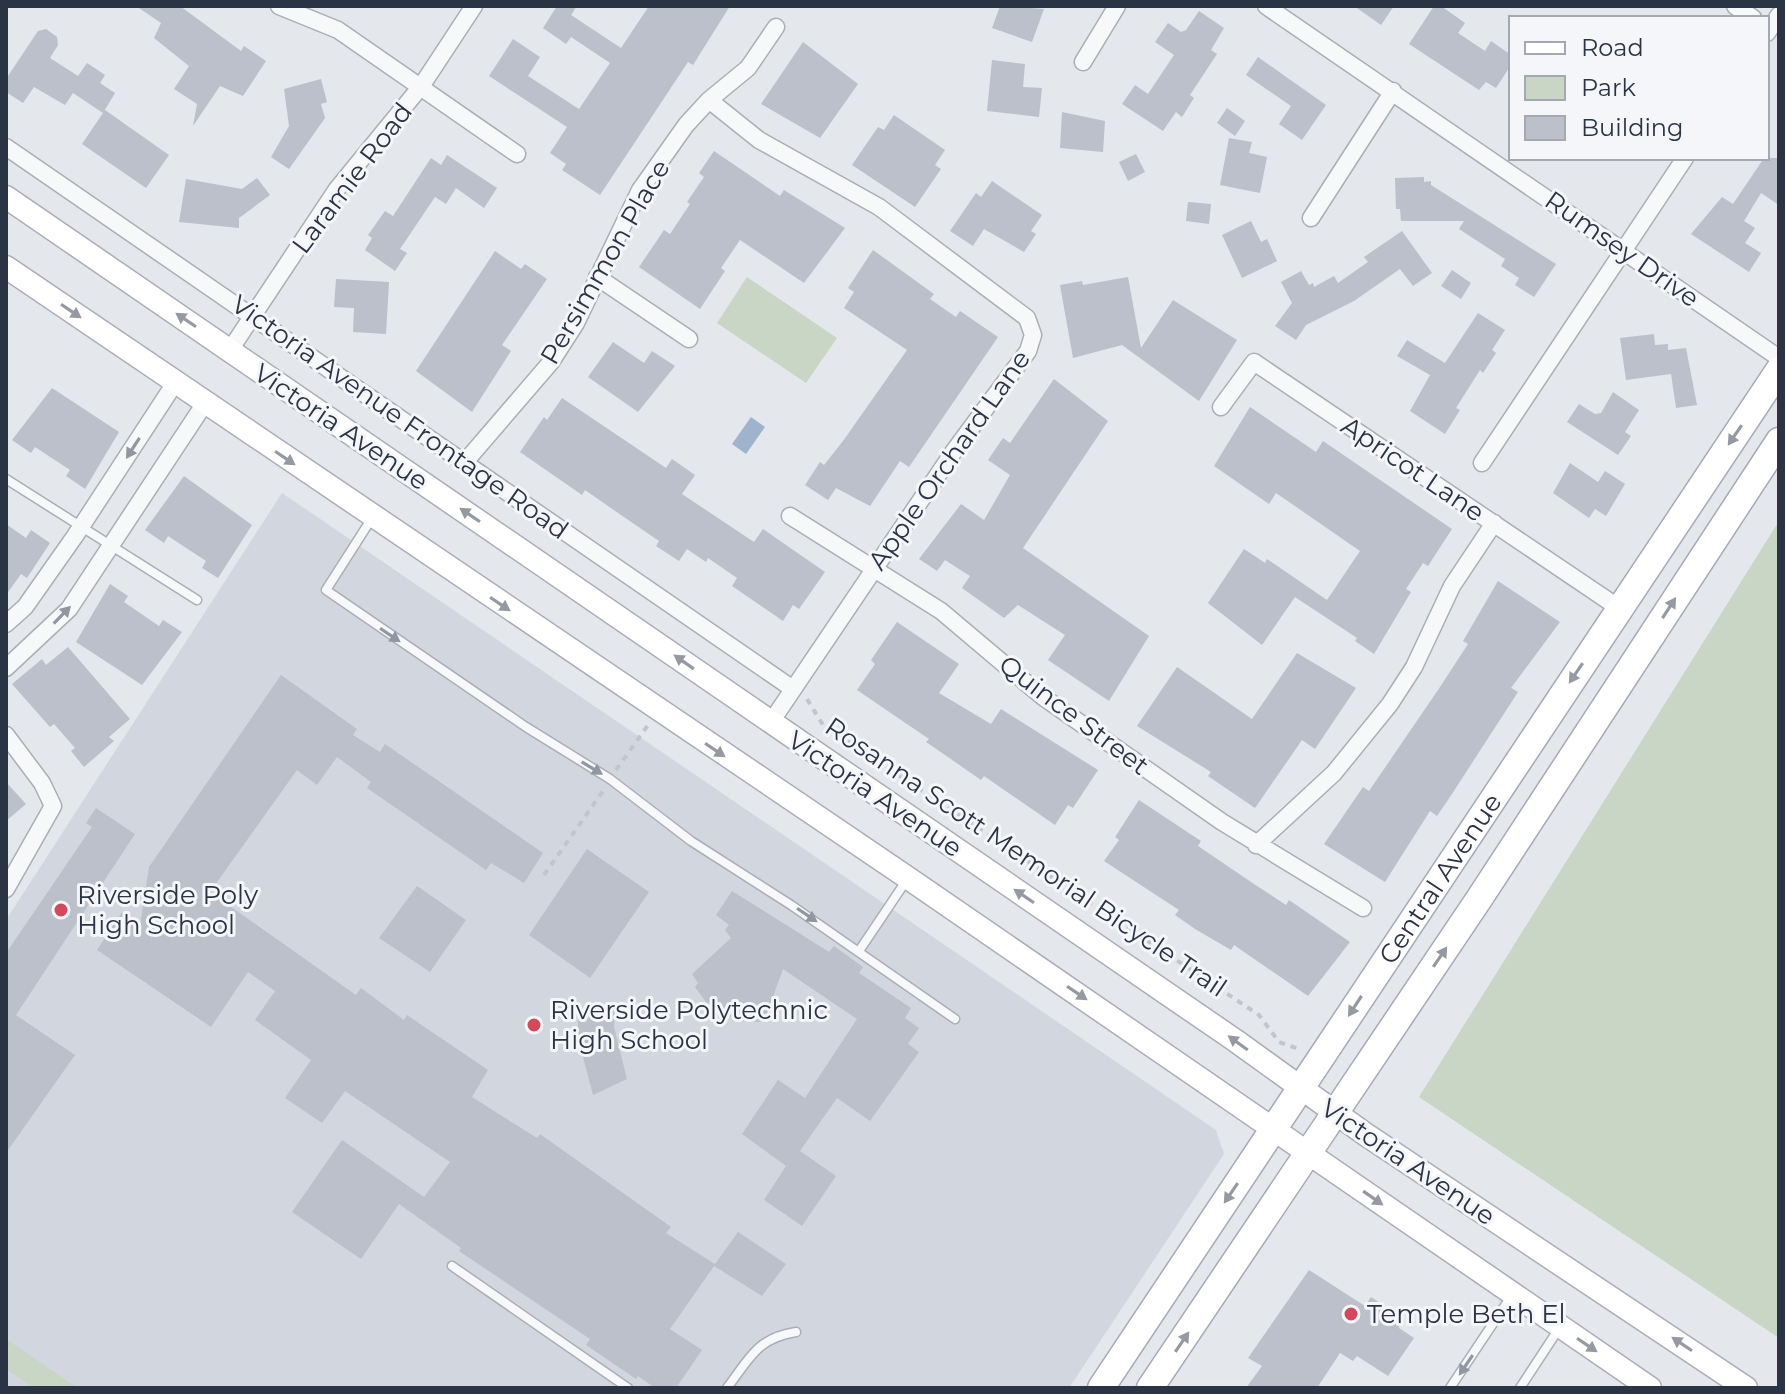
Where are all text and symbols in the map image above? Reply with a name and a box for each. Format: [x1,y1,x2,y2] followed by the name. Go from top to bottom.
[1509,16,1769,160] legend
[1581,33,1644,62] text: Road
[1581,73,1636,102] text: Park
[285,96,419,260] street label: Laramie Road
[1581,113,1684,142] text: Building
[533,154,677,370] street label: Persimmon Place
[1539,184,1705,314] street label: Rumsey Drive
[226,288,574,546] street label: Victoria Avenue Frontage Road
[60,303,81,318] one-way arrow
[176,313,197,328] one-way arrow
[861,344,1037,576] street label: Apple Orchard Lane
[248,357,434,497] street label: Victoria Avenue
[1335,409,1491,529] street label: Apricot Lane
[1728,425,1743,446] one-way arrow
[125,438,140,459] one-way arrow
[274,450,295,465] one-way arrow
[459,507,480,522] one-way arrow
[489,596,510,611] one-way arrow
[1661,598,1676,619] one-way arrow
[53,606,71,625] one-way arrow
[380,627,401,642] one-way arrow
[993,648,1155,782] street label: Quince Street
[674,655,695,670] one-way arrow
[1569,662,1584,683] one-way arrow
[819,710,1233,1004] street label: Rosanna Scott Memorial Bicycle Trail
[782,724,968,864] street label: Victoria Avenue
[704,742,726,757] one-way arrow
[581,761,603,775] one-way arrow
[1372,787,1509,970] street label: Central Avenue
[77,879,259,941] place label: Riverside Poly High School
[1013,888,1034,903] one-way arrow
[52,901,70,919] marker: Riverside Poly High School
[796,907,817,922] one-way arrow
[1433,946,1448,967] one-way arrow
[1066,985,1087,1000] one-way arrow
[550,994,828,1056] place label: Riverside Polytechnic High School
[1347,996,1362,1017] one-way arrow
[525,1016,543,1034] marker: Riverside Polytechnic High School
[1227,1035,1249,1051] one-way arrow
[1315,1092,1501,1232] street label: Victoria Avenue
[1224,1182,1239,1203] one-way arrow
[1362,1190,1383,1205] one-way arrow
[1367,1298,1566,1330] place label: Temple Beth El
[1342,1305,1360,1323] marker: Temple Beth El
[1174,1331,1189,1352] one-way arrow
[1577,1337,1598,1352] one-way arrow
[1671,1337,1692,1352] one-way arrow
[1459,1354,1474,1375] one-way arrow

